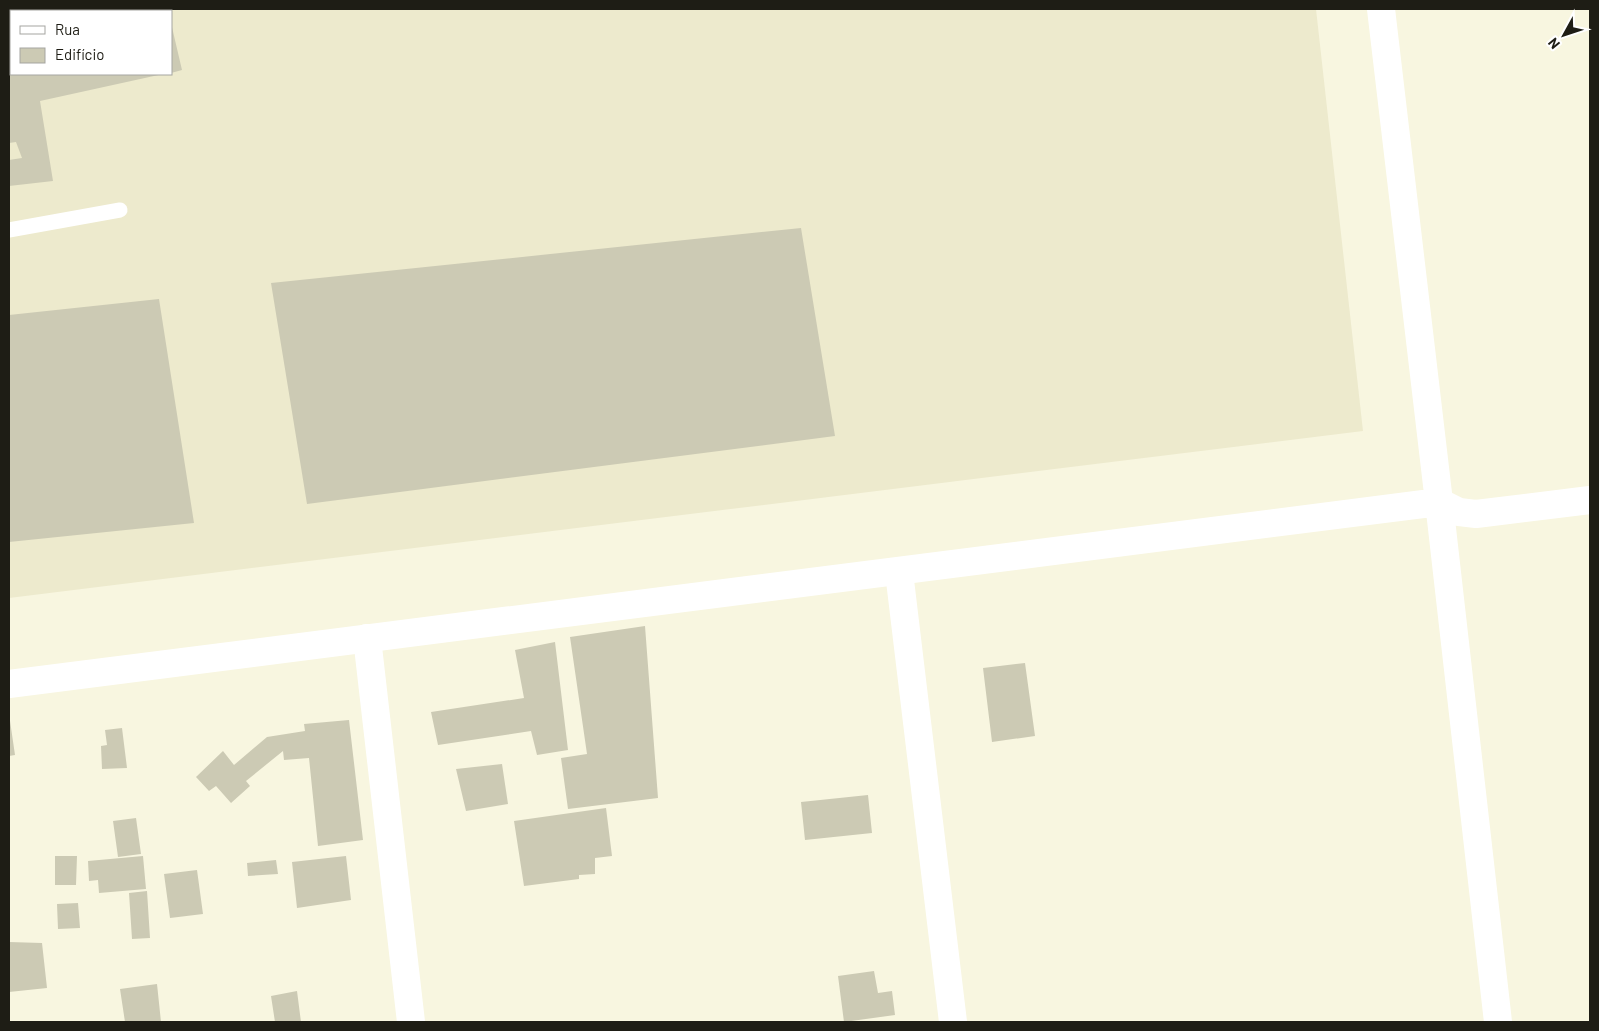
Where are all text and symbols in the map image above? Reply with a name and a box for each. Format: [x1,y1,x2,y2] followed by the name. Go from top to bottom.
[10,10,172,75] legend
[1539,10,1589,60] north arrow
[55,20,80,38] text: Rua
[1544,35,1563,53] text: N
[55,45,104,63] text: Edifício

